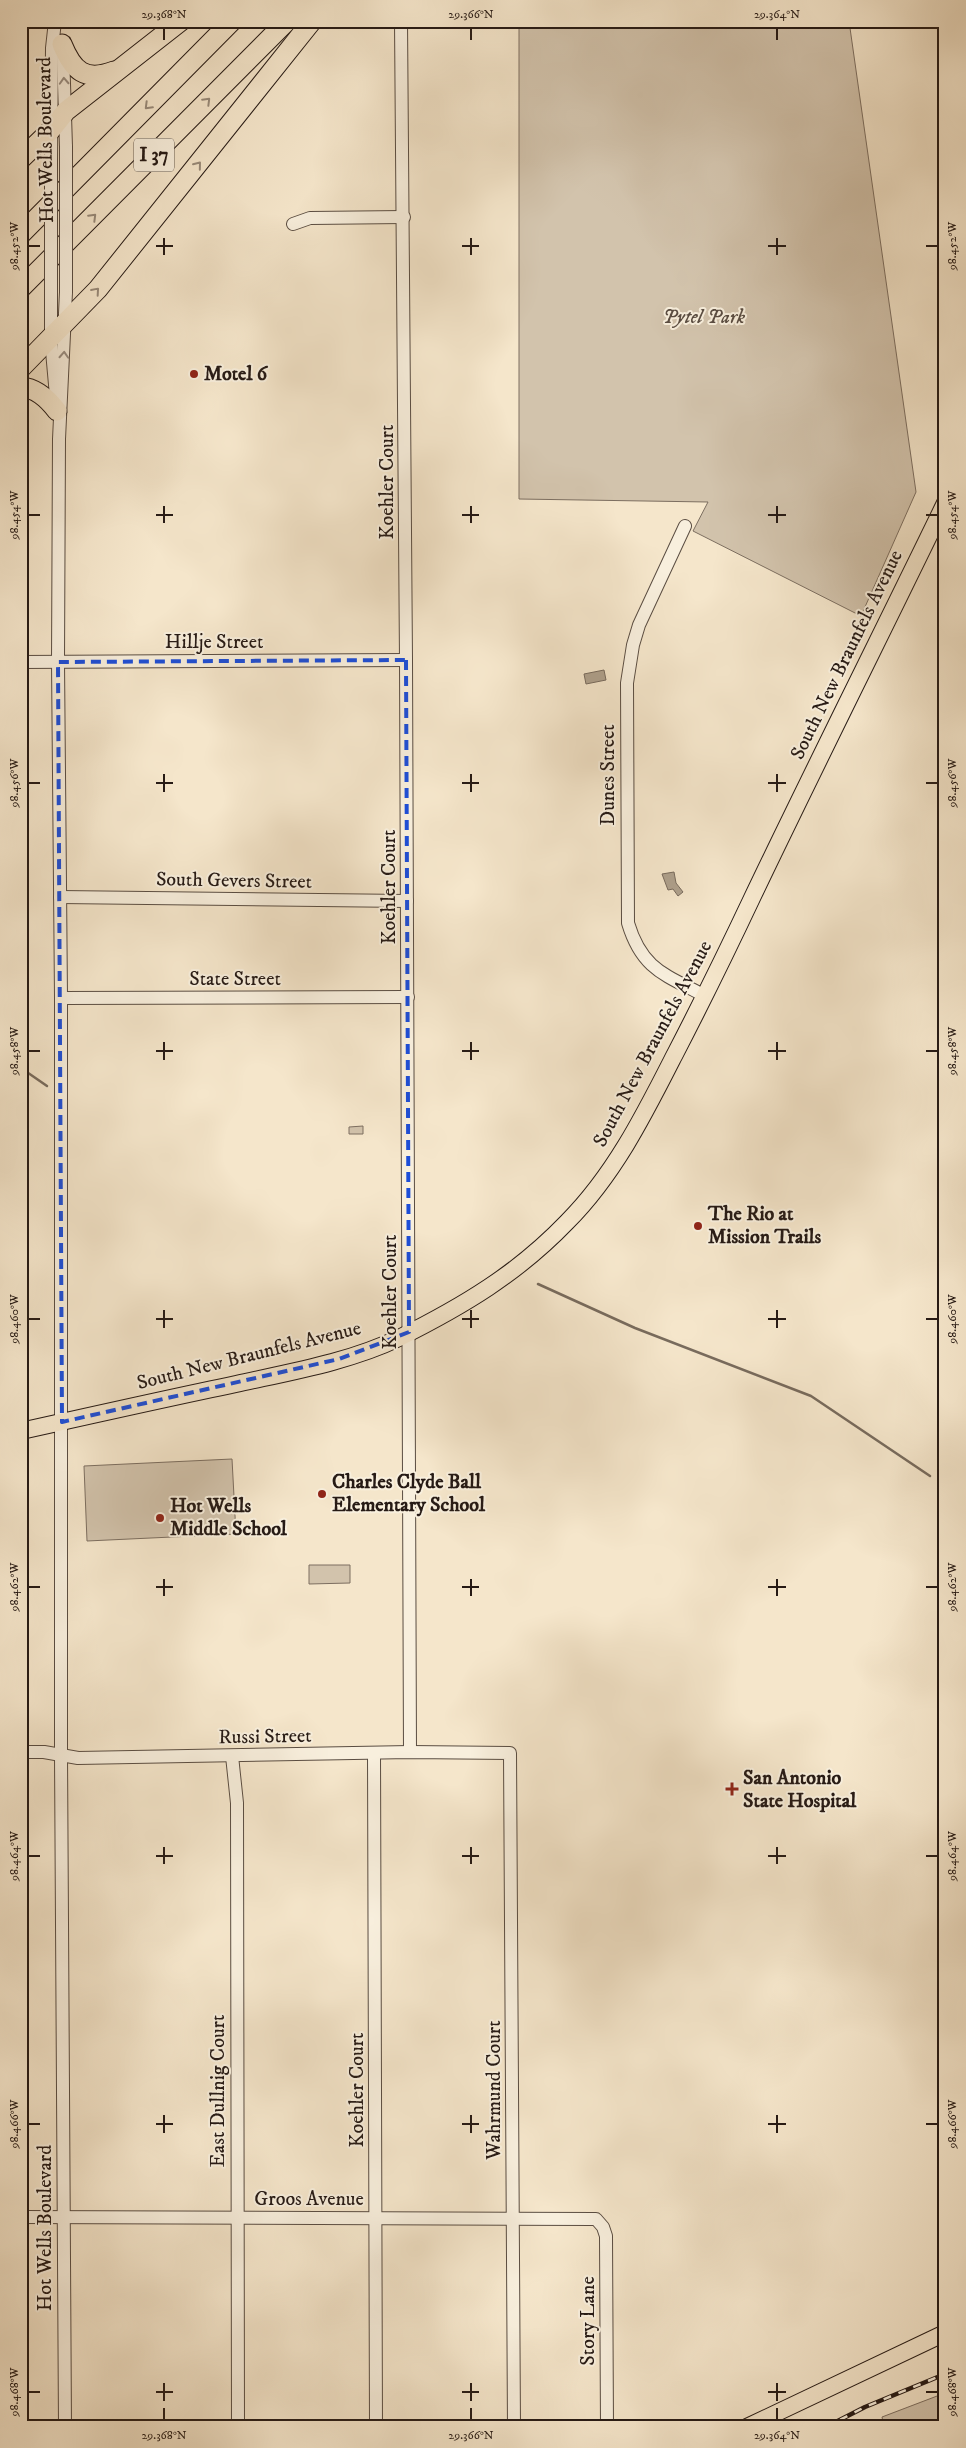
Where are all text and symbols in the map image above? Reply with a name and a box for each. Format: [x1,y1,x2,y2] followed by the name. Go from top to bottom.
[141,7,187,22] text: 29.368°N
[448,7,494,22] text: 29.366°N
[754,7,800,22] text: 29.364°N
[32,57,60,223] street label: Hot Wells Boulevard
[59,76,70,84] one-way arrow
[201,98,210,107] one-way arrow
[145,100,154,109] one-way arrow
[134,138,174,172] road number: I 37
[192,162,200,171] one-way arrow
[87,213,96,222] one-way arrow
[7,221,22,271] text: 98.452°W
[945,221,960,271] text: 98.452°W
[90,288,99,297] one-way arrow
[663,305,746,330] park label: Pytel Park
[59,351,70,359] one-way arrow
[204,362,269,387] place label: Motel 6
[188,368,200,380] marker: Motel 6
[375,425,400,539] street label: Koehler Court
[7,490,22,540] text: 98.454°W
[945,490,960,540] text: 98.454°W
[785,546,909,764] street label: South New Braunfels Avenue
[165,630,263,655] street label: Hillje Street
[596,724,621,826] street label: Dunes Street
[7,758,22,808] text: 98.456°W
[945,758,960,808] text: 98.456°W
[377,830,402,944] street label: Koehler Court
[156,867,312,895] street label: South Gevers Street
[588,936,718,1152] street label: South New Braunfels Avenue
[189,967,281,992] street label: State Street
[7,1026,22,1076] text: 98.458°W
[945,1026,960,1076] text: 98.458°W
[707,1202,822,1250] place label: The Rio at Mission Trails
[692,1220,704,1232] marker: The Rio at Mission Trails
[378,1235,403,1349] street label: Koehler Court
[7,1293,22,1345] text: 98.460°W
[945,1293,960,1345] text: 98.460°W
[134,1316,364,1396] street label: South New Braunfels Avenue
[332,1470,486,1518] place label: Charles Clyde Ball Elementary School
[316,1488,328,1500] marker: Charles Clyde Ball Elementary School
[170,1494,288,1542] place label: Hot Wells Middle School
[154,1512,166,1524] marker: Hot Wells Middle School
[7,1562,22,1612] text: 98.462°W
[945,1562,960,1612] text: 98.462°W
[218,1724,312,1750] street label: Russi Street
[743,1766,857,1814] place label: San Antonio State Hospital
[725,1782,739,1796] marker: San Antonio State Hospital
[7,1830,22,1882] text: 98.464°W
[945,1830,960,1882] text: 98.464°W
[206,2015,231,2167] street label: East Dullnig Court
[482,2020,507,2161] street label: Wahrmund Court
[345,2033,370,2147] street label: Koehler Court
[7,2098,22,2150] text: 98.466°W
[945,2098,960,2150] text: 98.466°W
[33,2145,58,2311] street label: Hot Wells Boulevard
[254,2187,364,2212] street label: Groos Avenue
[576,2276,601,2366] street label: Story Lane
[7,2367,22,2417] text: 98.468°W
[945,2367,960,2417] text: 98.468°W
[141,2428,187,2443] text: 29.368°N
[448,2428,494,2443] text: 29.366°N
[754,2428,800,2443] text: 29.364°N

